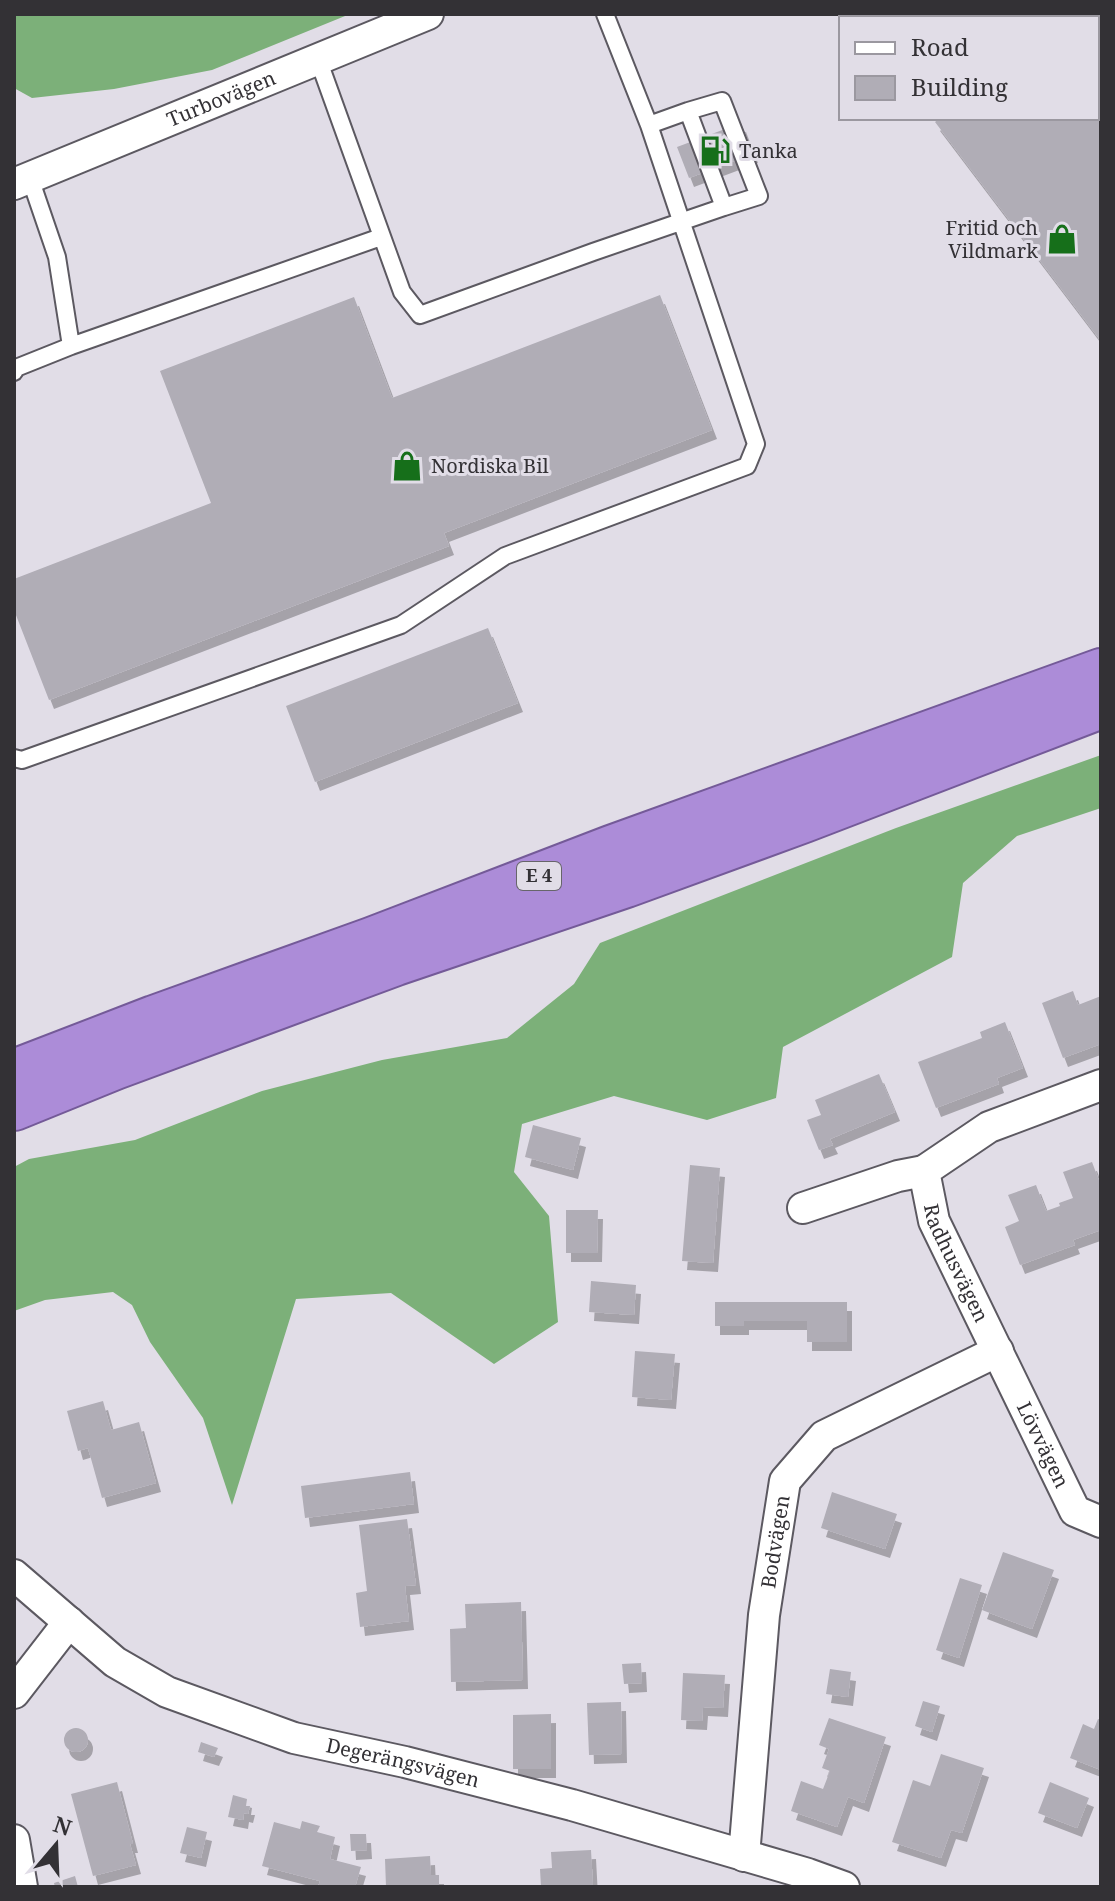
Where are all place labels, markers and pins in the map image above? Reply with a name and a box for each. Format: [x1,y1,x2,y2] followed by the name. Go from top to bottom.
[698,134,732,168] fuel station icon: Tanka
[739,137,798,164] place label: Tanka
[945,214,1038,264] place label: Fritid och Vildmark
[1045,222,1079,256] shop icon: Fritid och Vildmark
[390,449,424,483] shop icon: Nordiska Bil
[431,452,549,479] place label: Nordiska Bil

